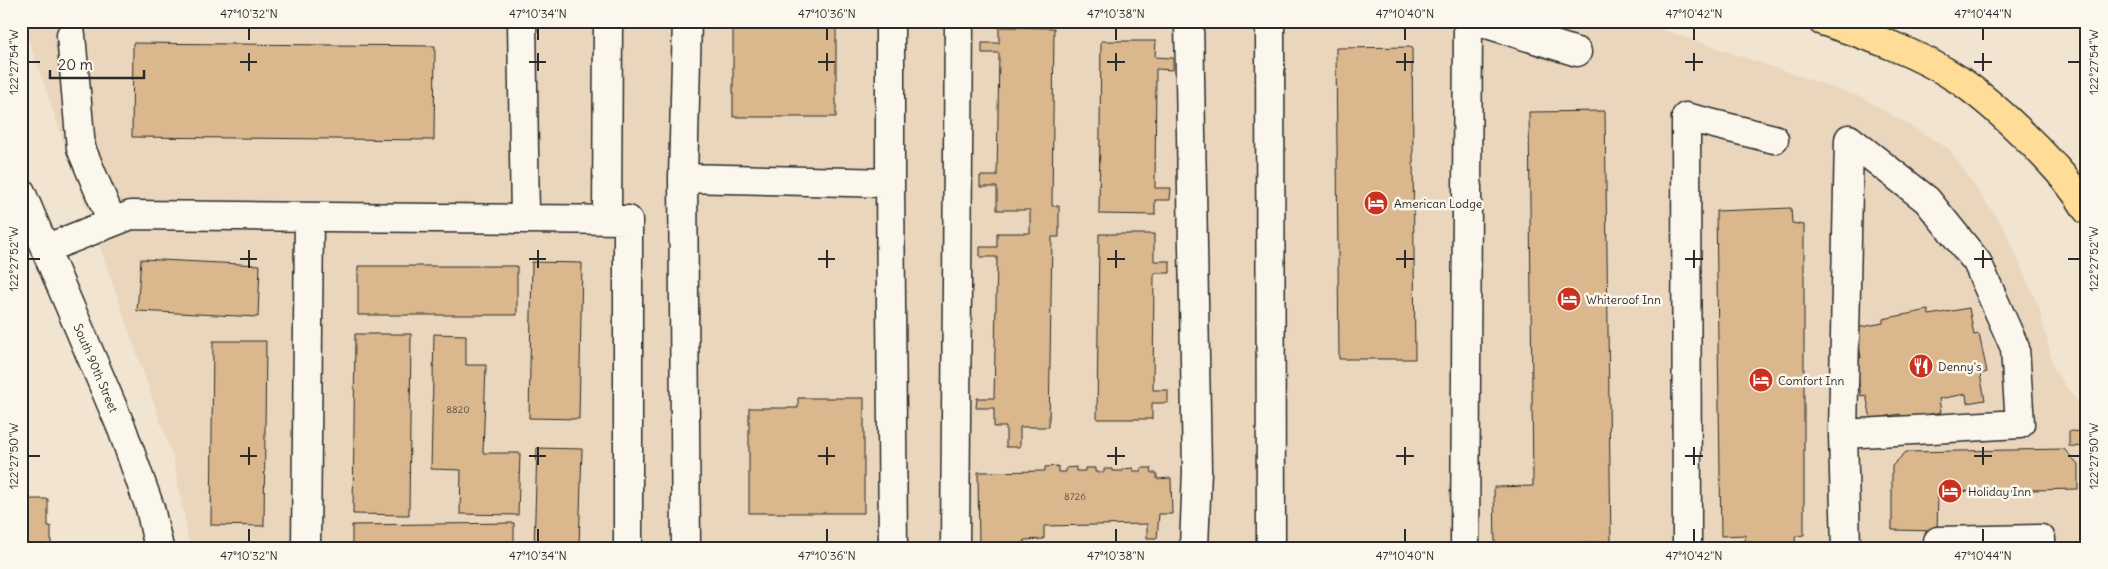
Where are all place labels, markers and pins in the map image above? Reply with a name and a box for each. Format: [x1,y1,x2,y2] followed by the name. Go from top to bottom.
[1363,190,1389,216] hotel icon: American Lodge
[1394,196,1482,211] place label: American Lodge
[1556,286,1582,312] hotel icon: Whiteroof Inn
[1586,292,1661,307] place label: Whiteroof Inn
[1908,353,1934,379] restaurant icon: Denny's
[1938,359,1981,374] place label: Denny's
[1748,367,1774,393] hotel icon: Comfort Inn
[1778,373,1844,388] place label: Comfort Inn
[1937,478,1963,504] hotel icon: Holiday Inn
[1968,484,2031,499] place label: Holiday Inn

